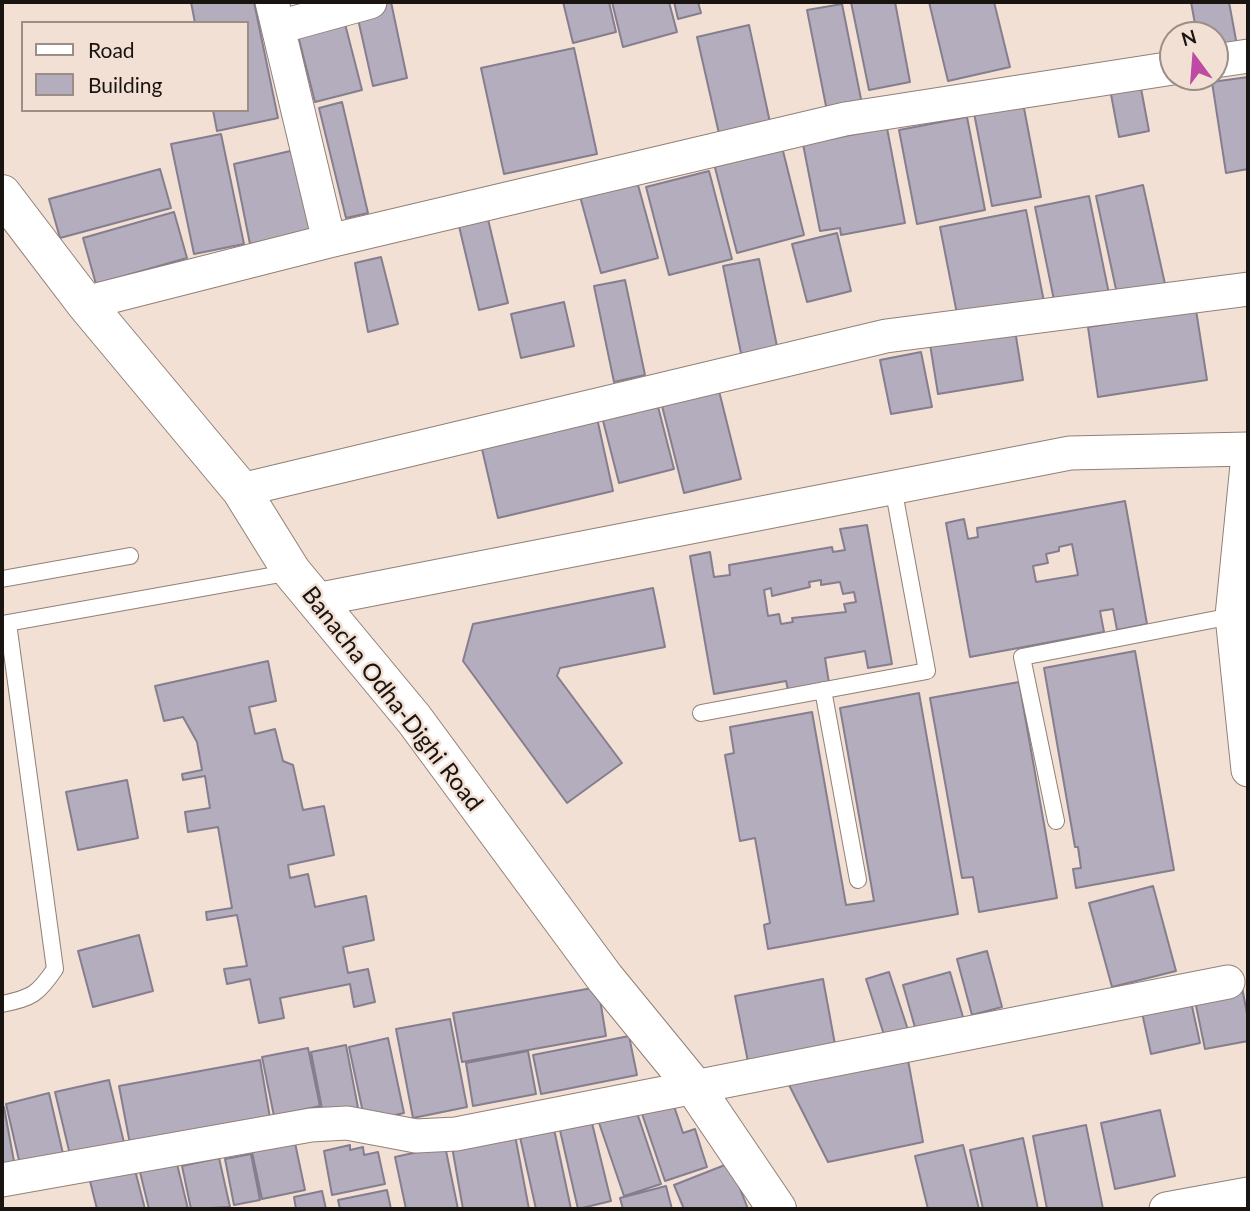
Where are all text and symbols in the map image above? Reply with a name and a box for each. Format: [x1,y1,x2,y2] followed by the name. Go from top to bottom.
[21,21,248,112] legend
[1159,21,1229,91] north arrow
[1178,24,1199,50] text: N
[88,37,135,62] text: Road
[88,72,163,97] text: Building
[295,581,489,817] street label: Banacha Odha-Dighi Road

